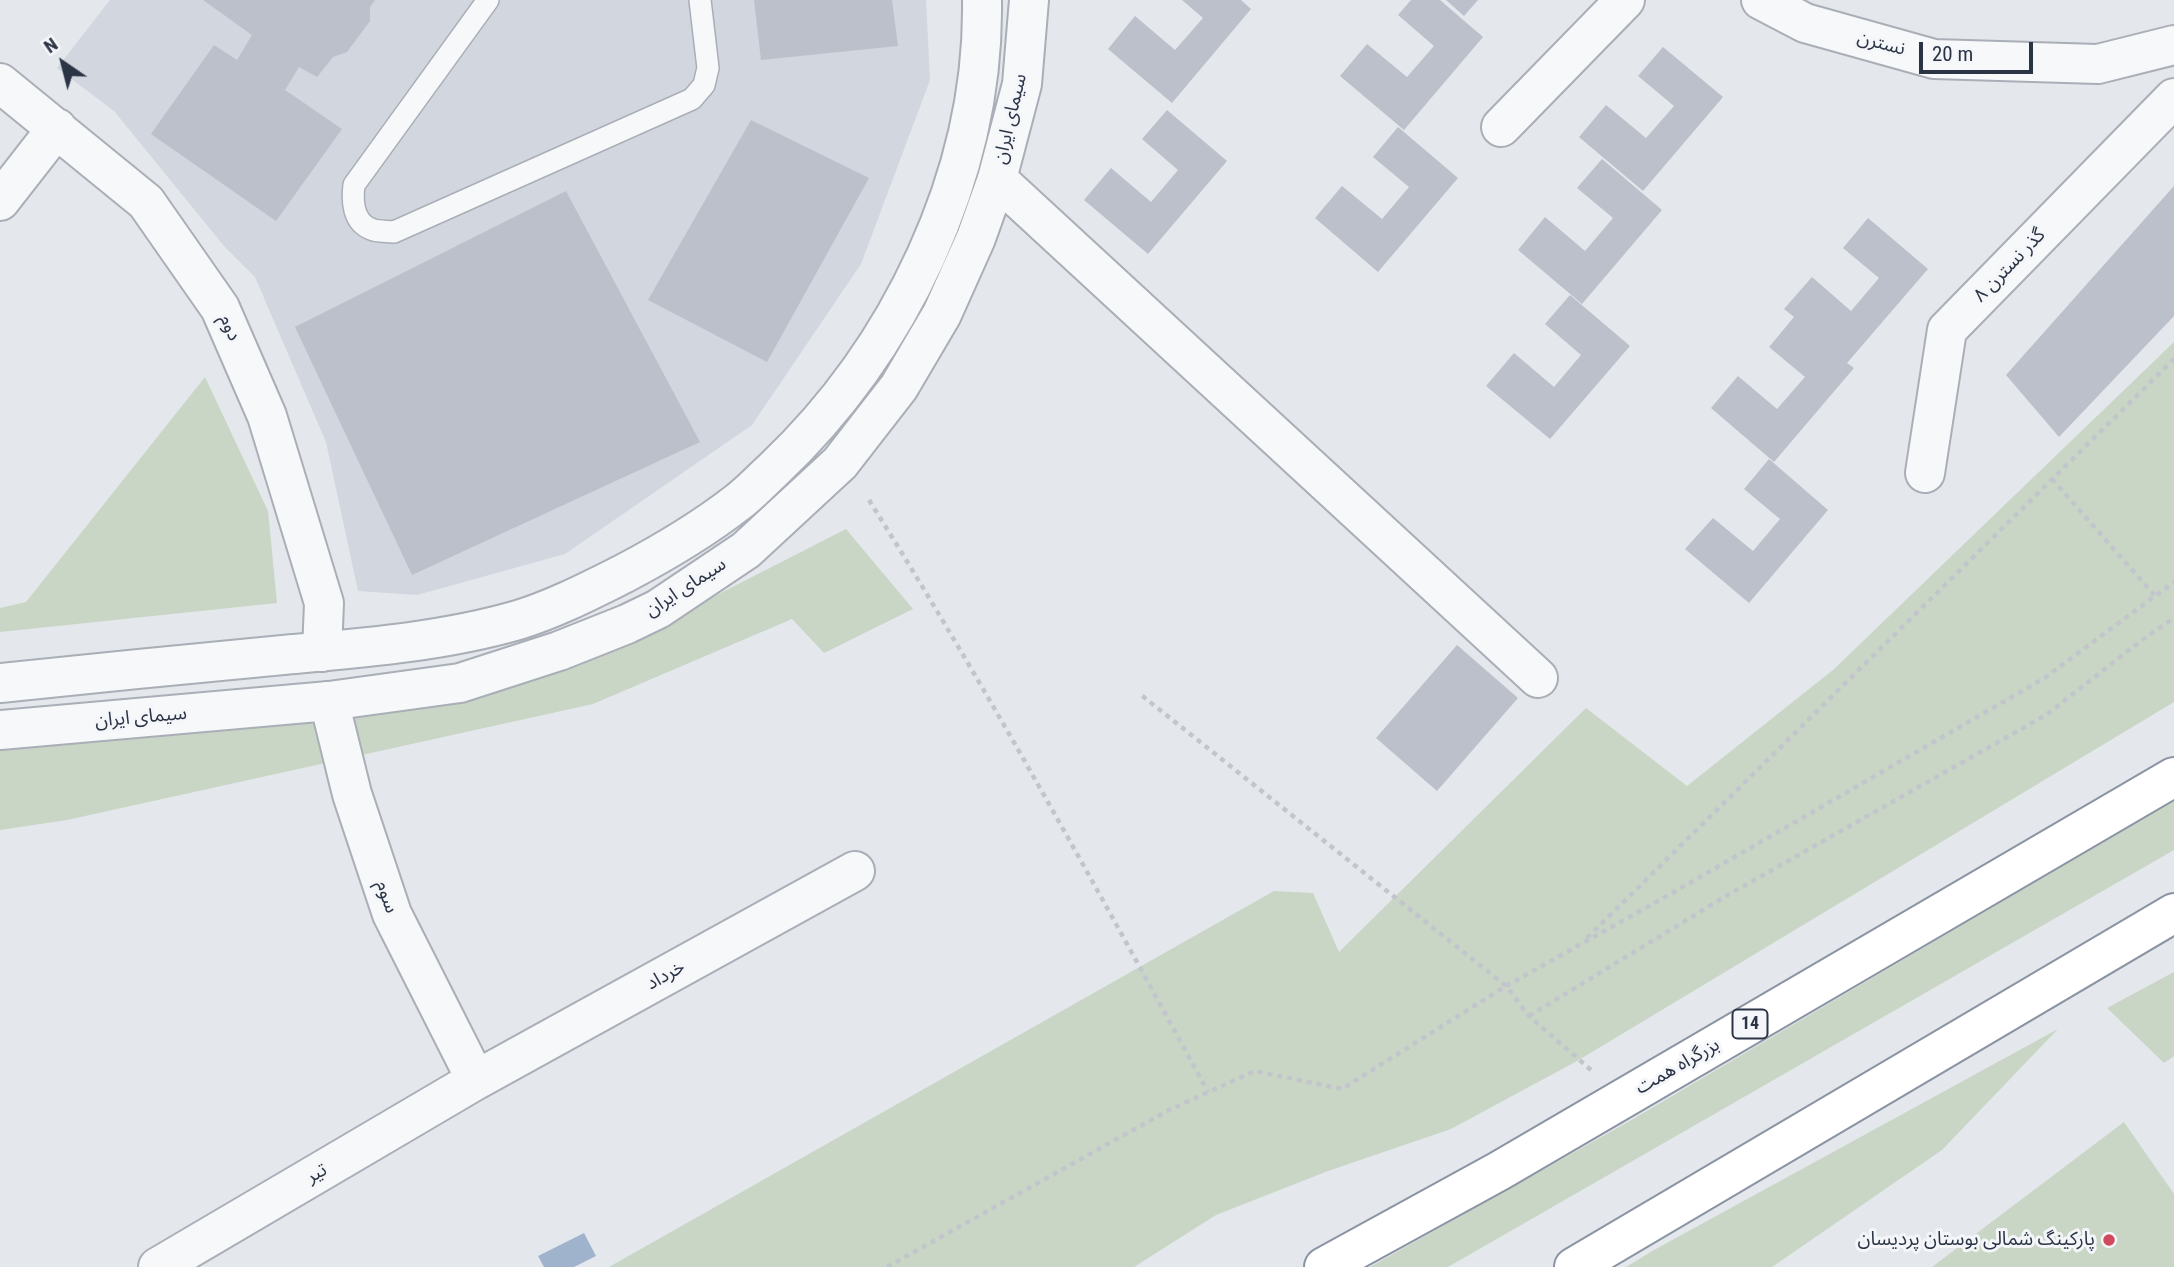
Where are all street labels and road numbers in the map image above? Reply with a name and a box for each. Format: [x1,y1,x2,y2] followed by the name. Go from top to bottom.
[1854,27,1908,61] street label: نسترن
[990,72,1032,166] street label: سیمای ایران
[1969,224,2051,308] street label: گذر نسترن ۸
[213,311,245,345] street label: دوم
[641,553,731,623] street label: سیمای ایران
[94,703,188,733] street label: سیمای ایران
[370,878,402,916] street label: سوم
[643,956,689,996] street label: خرداد
[1732,1009,1768,1038] road number: 14
[1632,1034,1724,1100] street label: بزرگراه همت
[303,1159,331,1189] street label: تیر

